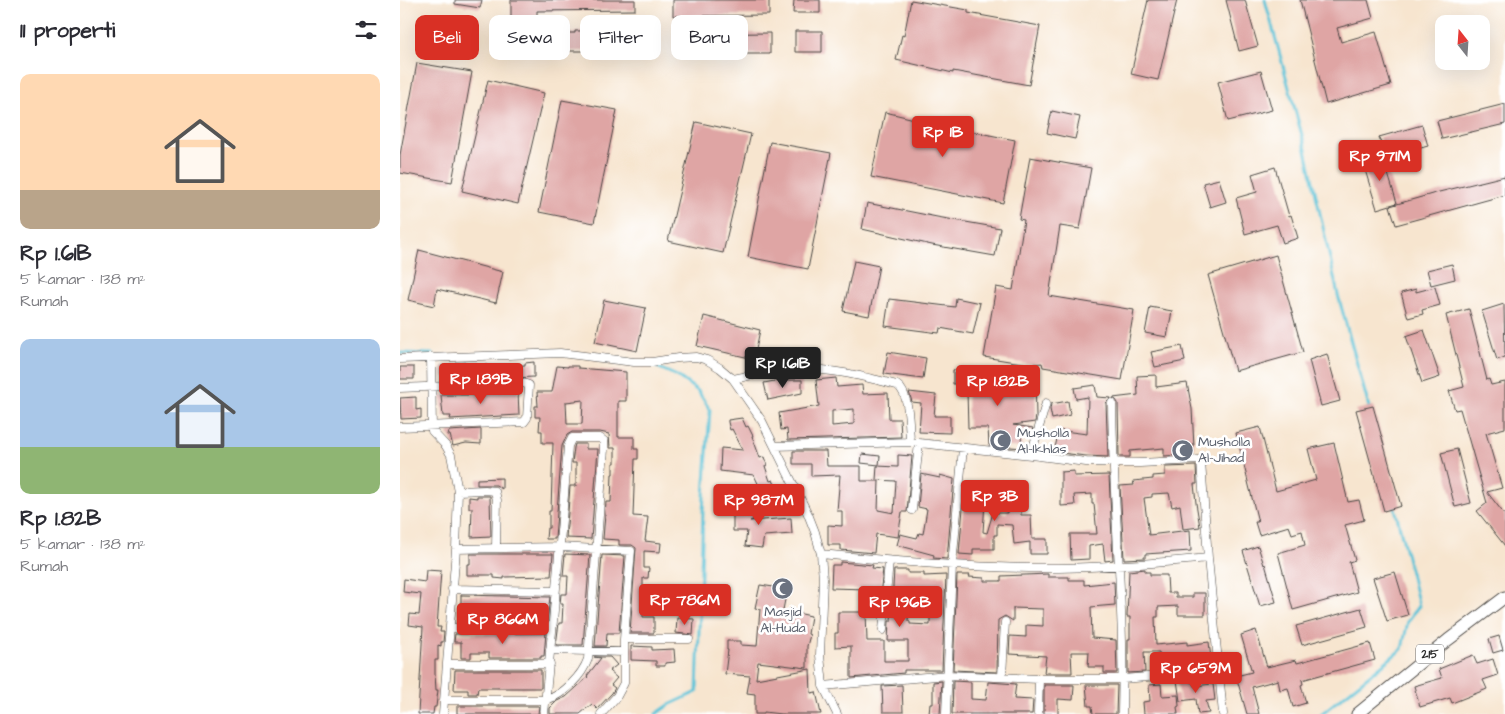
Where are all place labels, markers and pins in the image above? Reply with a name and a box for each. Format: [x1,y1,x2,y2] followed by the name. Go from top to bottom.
[908,116,978,158] pin: Rp 1B
[1334,140,1426,182] pin: Rp 971M
[731,346,835,389] pin: Rp 1.61B
[429,362,533,405] pin: Rp 1.89B
[946,364,1050,407] pin: Rp 1.82B
[1017,423,1069,459] place label: Musholla Al-Ikhlas
[989,429,1013,453] mosque icon: Musholla Al-Ikhlas
[1198,432,1250,468] place label: Musholla Al-Jihad
[1170,438,1194,462] mosque icon: Musholla Al-Jihad
[960,480,1030,522] pin: Rp 3B
[713,484,805,526] pin: Rp 987M
[771,577,795,601] mosque icon: Masjid Al-Huda
[639,584,731,626] pin: Rp 786M
[848,586,952,628] pin: Rp 1.96B
[457,602,549,645] pin: Rp 866M
[760,602,806,638] place label: Masjid Al-Huda
[1150,652,1242,694] pin: Rp 659M

